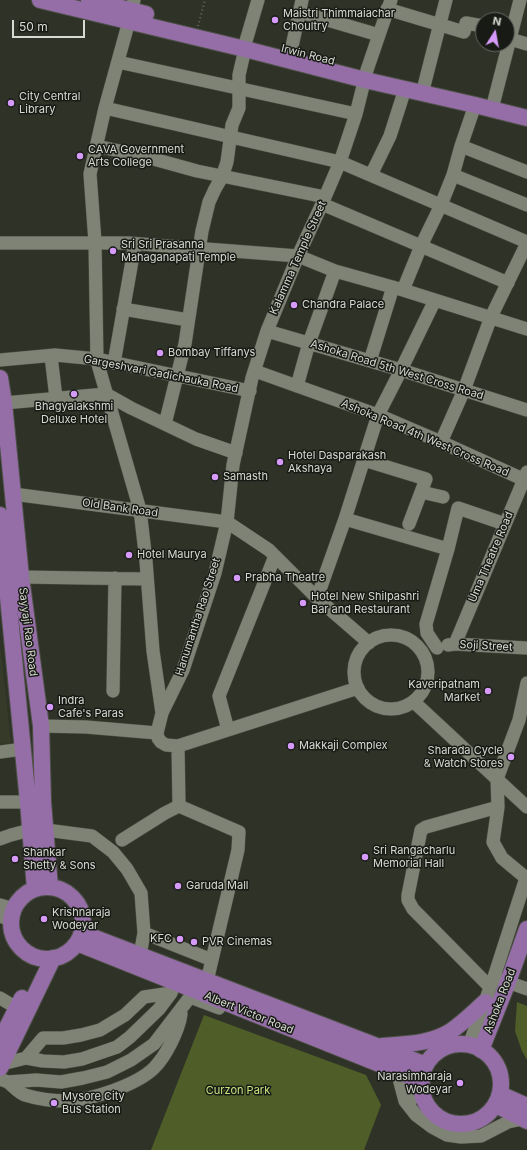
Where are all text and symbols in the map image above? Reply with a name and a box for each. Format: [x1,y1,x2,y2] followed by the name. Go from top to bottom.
[283,7,395,33] place label: Maistri Thimmaiachar Choultry
[14,12,87,38] scale bar
[475,12,515,52] north arrow
[492,14,503,29] text: N
[270,15,280,25] marker: Maistri Thimmaiachar Choultry
[19,19,48,34] text: 50 m
[280,42,336,68] street label: Irwin Road
[19,90,80,116] place label: City Central Library
[6,98,16,108] marker: City Central Library
[88,143,184,169] place label: CAVA Government Arts College
[75,151,85,161] marker: CAVA Government Arts College
[267,199,329,317] street label: Kalamma Temple Street
[121,238,236,264] place label: Sri Sri Prasanna Mahaganapati Temple
[108,246,118,256] marker: Sri Sri Prasanna Mahaganapati Temple
[302,298,384,312] place label: Chandra Palace
[289,300,299,310] marker: Chandra Palace
[309,337,485,403] street label: Ashoka Road 5th West Cross Road
[168,346,255,360] place label: Bombay Tiffanys
[155,348,165,358] marker: Bombay Tiffanys
[83,353,239,395] street label: Gargeshvari Gadichauka Road
[69,389,79,399] marker: Bhagyalakshmi Deluxe Hotel
[339,397,511,479] street label: Ashoka Road 4th West Cross Road
[35,400,113,426] place label: Bhagyalakshmi Deluxe Hotel
[288,449,386,475] place label: Hotel Dasparakash Akshaya
[275,457,285,467] marker: Hotel Dasparakash Akshaya
[223,470,268,484] place label: Samasth
[210,472,220,482] marker: Samasth
[81,496,159,520] street label: Old Bank Road
[466,510,516,604] street label: Uma Theatre Road
[137,548,207,562] place label: Hotel Maurya
[124,550,134,560] marker: Hotel Maurya
[173,556,223,678] street label: Hanumantha Rao Street
[245,571,325,585] place label: Prabha Theatre
[232,573,242,583] marker: Prabha Theatre
[16,587,40,677] street label: Sayyaji Rao Road
[311,590,419,616] place label: Hotel New Shilpashri Bar and Restaurant
[298,598,308,608] marker: Hotel New Shilpashri Bar and Restaurant
[459,638,513,654] street label: Soji Street
[408,678,480,704] place label: Kaveripatnam Market
[483,686,493,696] marker: Kaveripatnam Market
[58,694,124,720] place label: Indra Cafe's Paras
[45,702,55,712] marker: Indra Cafe's Paras
[299,739,388,753] place label: Makkaji Complex
[286,741,296,751] marker: Makkaji Complex
[424,744,503,770] place label: Sharada Cycle & Watch Stores
[506,752,516,762] marker: Sharada Cycle & Watch Stores
[373,844,455,870] place label: Sri Rangacharlu Memorial Hall
[23,846,96,872] place label: Shankar Shetty & Sons
[360,852,370,862] marker: Sri Rangacharlu Memorial Hall
[10,854,20,864] marker: Shankar Shetty & Sons
[186,879,248,893] place label: Garuda Mall
[173,881,183,891] marker: Garuda Mall
[52,906,111,932] place label: Krishnaraja Wodeyar
[39,914,49,924] marker: Krishnaraja Wodeyar
[150,932,172,946] place label: KFC
[175,934,185,944] marker: KFC
[202,935,272,949] place label: PVR Cinemas
[189,937,199,947] marker: PVR Cinemas
[482,967,518,1035] street label: Ashoka Road
[203,989,295,1037] street label: Albert Victor Road
[377,1070,452,1096] place label: Narasimharaja Wodeyar
[455,1078,465,1088] marker: Narasimharaja Wodeyar
[206,1084,270,1098] park label: Curzon Park
[62,1090,125,1116] place label: Mysore City Bus Station
[49,1098,59,1108] marker: Mysore City Bus Station

